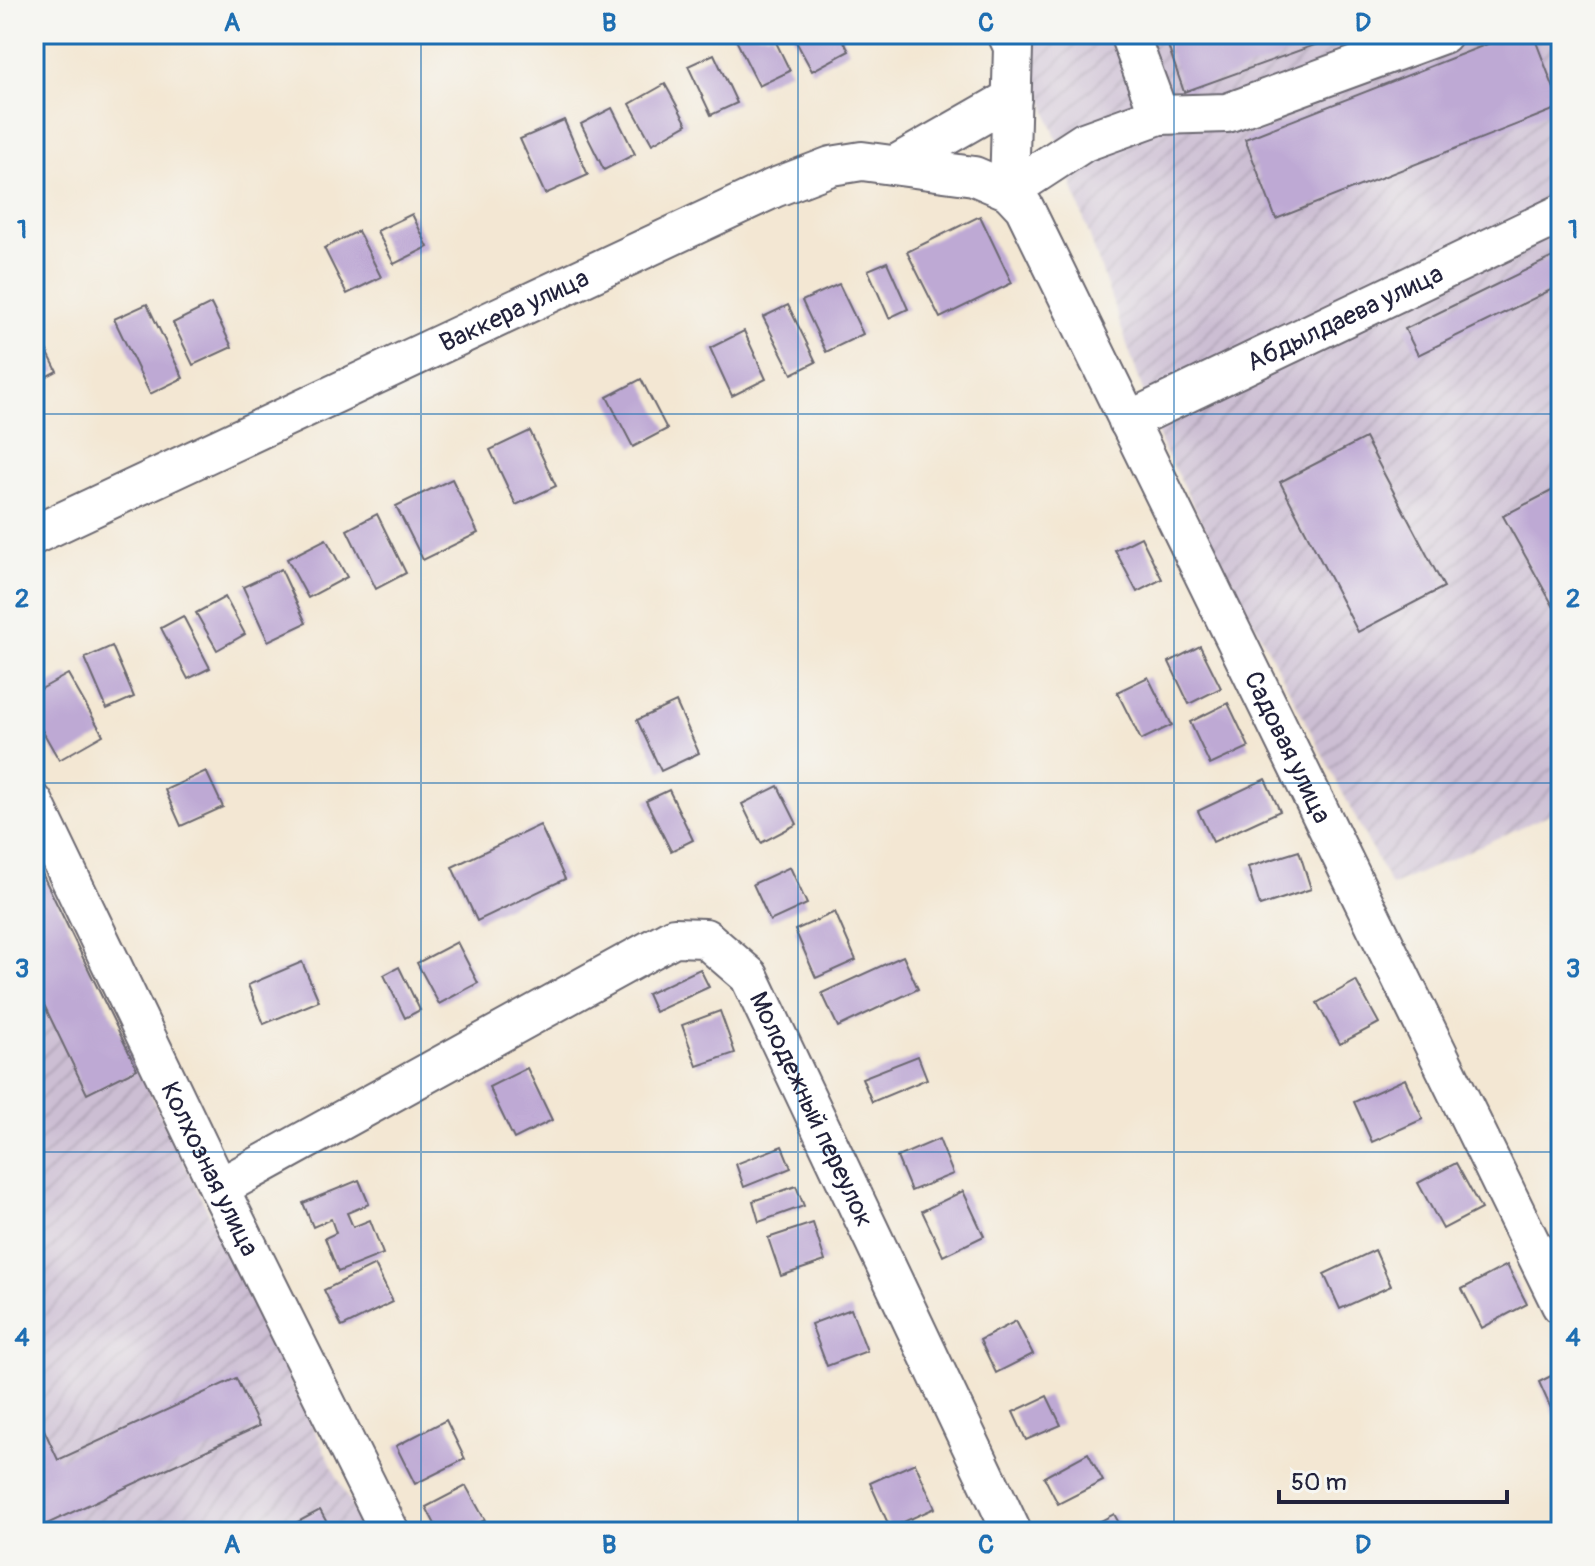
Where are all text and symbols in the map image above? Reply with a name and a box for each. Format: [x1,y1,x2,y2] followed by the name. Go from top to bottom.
[224,7,241,39] text: A
[602,7,616,39] text: B
[978,7,994,39] text: C
[1355,7,1371,39] text: D
[17,214,27,246] text: 1
[1568,214,1578,246] text: 1
[1242,258,1448,379] street label: Абдылдаева улица
[434,262,594,360] street label: Ваккера улица
[15,583,29,615] text: 2
[1566,583,1580,615] text: 2
[1237,666,1338,829] street label: Садовая улица
[15,953,29,985] text: 3
[1566,953,1580,985] text: 3
[742,987,880,1232] street label: Молодежный переулок
[153,1077,265,1262] street label: Колхозная улица
[14,1322,30,1354] text: 4
[1565,1322,1581,1354] text: 4
[1279,1454,1507,1504] scale bar
[1291,1468,1347,1497] text: 50 m
[224,1529,241,1561] text: A
[602,1529,616,1561] text: B
[978,1529,994,1561] text: C
[1355,1529,1371,1561] text: D

